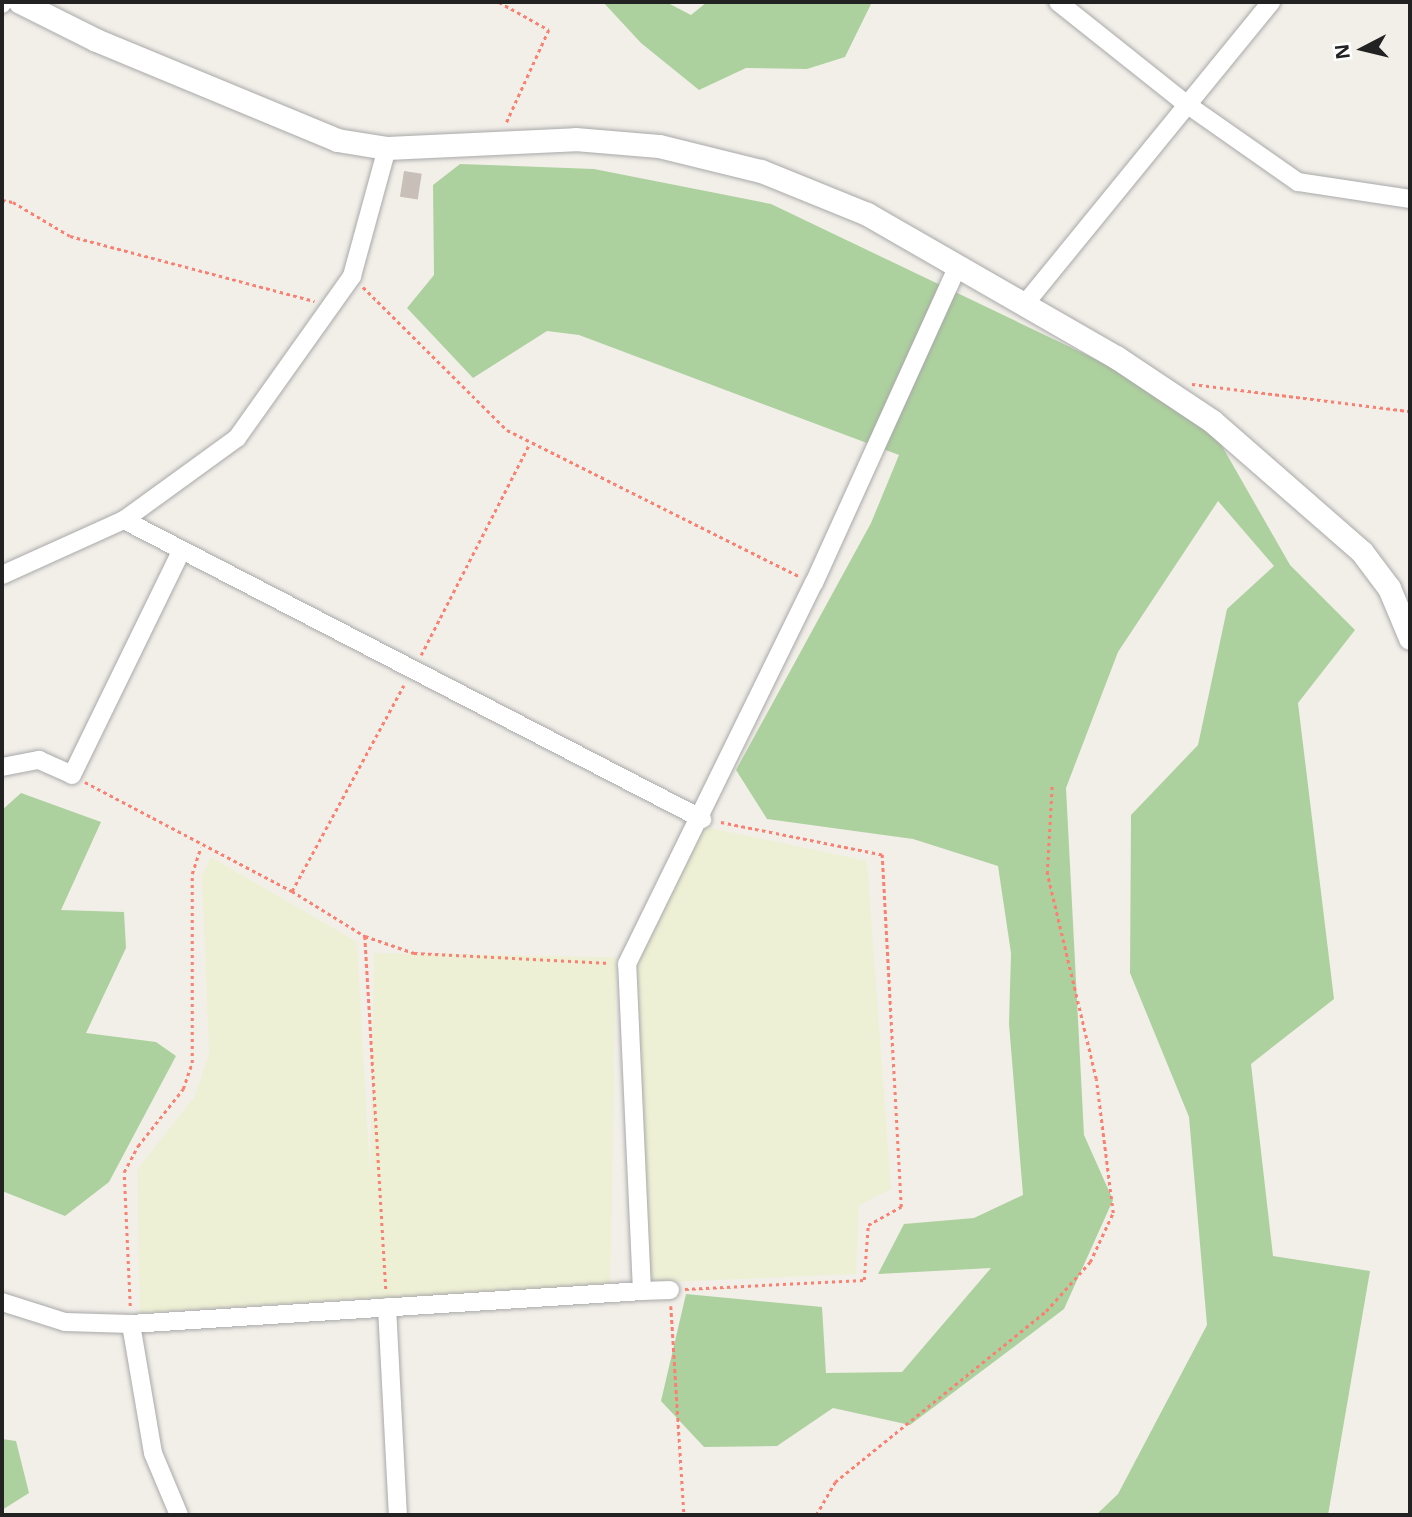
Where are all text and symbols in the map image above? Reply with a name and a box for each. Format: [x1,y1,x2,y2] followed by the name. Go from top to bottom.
[1328,14,1398,84] north arrow
[1328,42,1356,61] text: N

